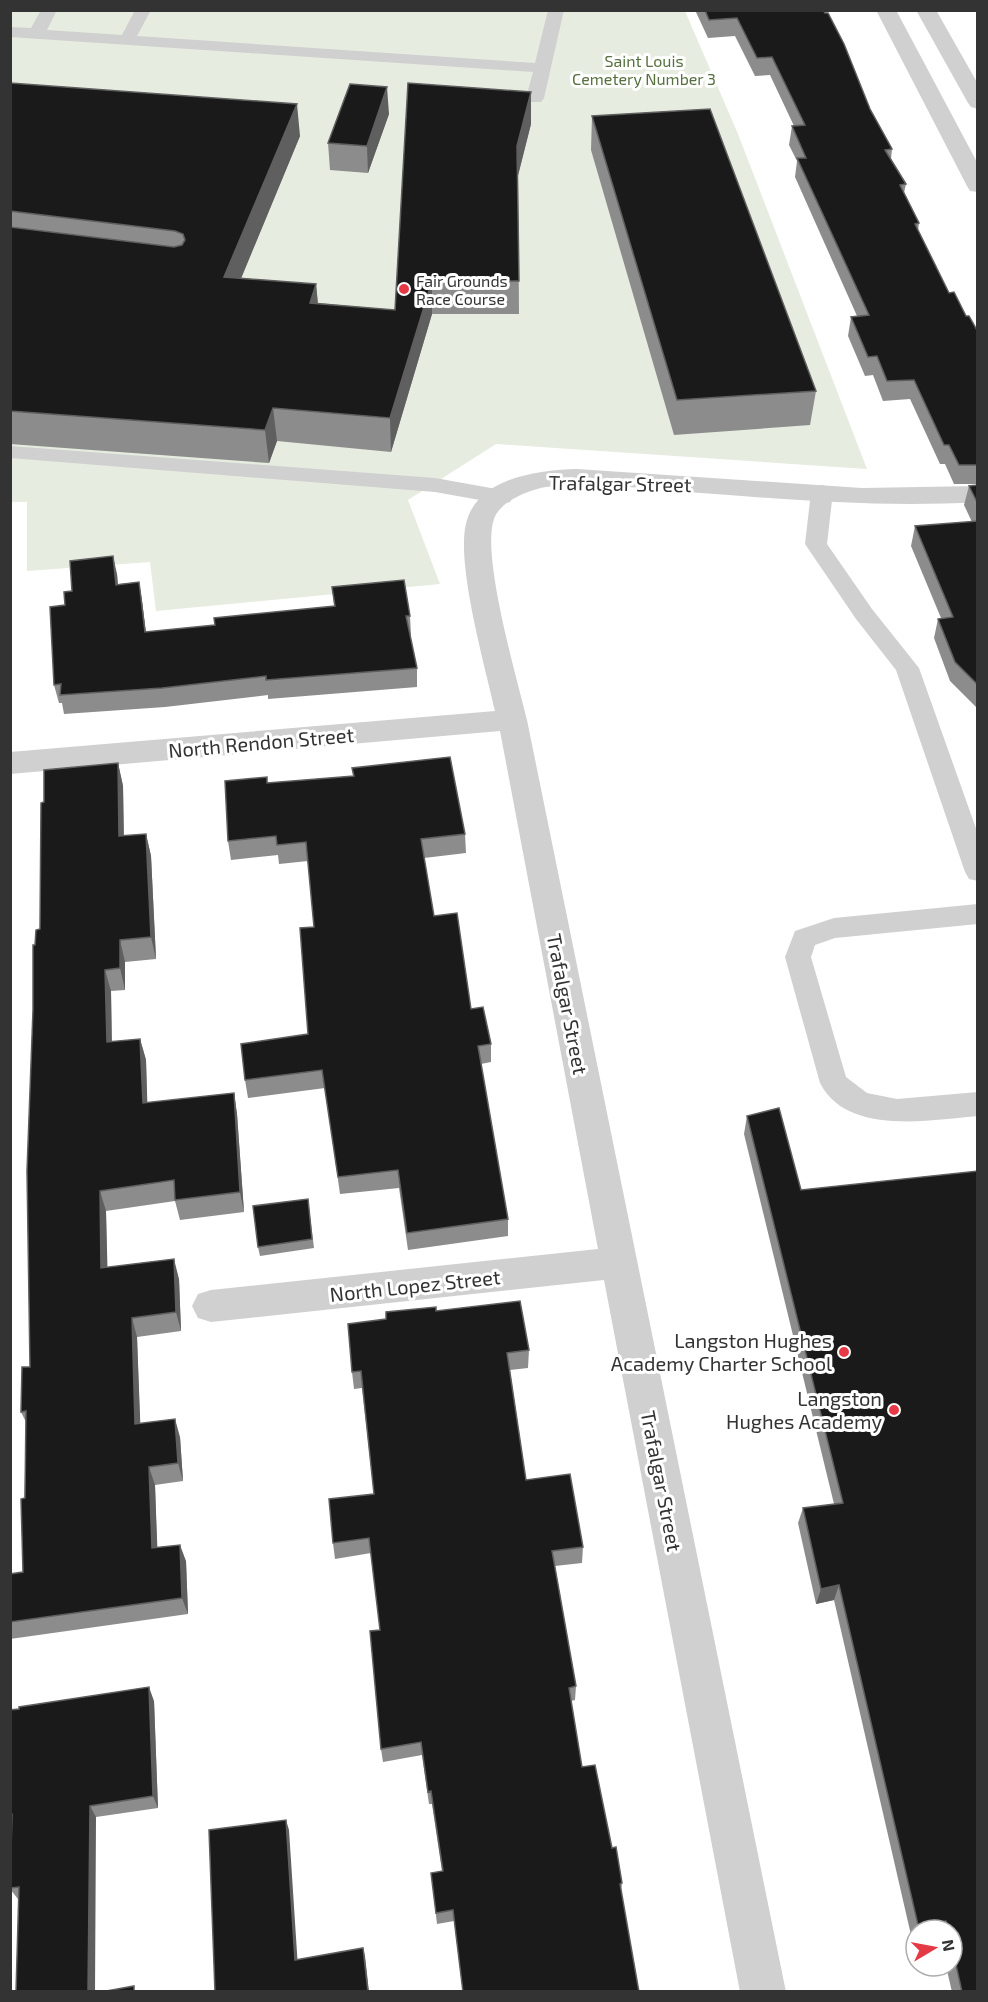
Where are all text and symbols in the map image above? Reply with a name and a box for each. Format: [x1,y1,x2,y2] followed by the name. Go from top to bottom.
[572,51,716,88] park label: Saint Louis Cemetery Number 3
[416,271,508,308] place label: Fair Grounds Race Course
[397,282,411,296] marker: Fair Grounds Race Course
[548,470,692,496] street label: Trafalgar Street
[167,722,355,762] street label: North Rendon Street
[543,932,593,1077] street label: Trafalgar Street
[329,1264,502,1306] street label: North Lopez Street
[611,1328,832,1375] place label: Langston Hughes Academy Charter School
[837,1345,851,1359] marker: Langston Hughes Academy Charter School
[726,1386,882,1433] place label: Langston Hughes Academy
[887,1403,901,1417] marker: Langston Hughes Academy
[637,1409,687,1554] street label: Trafalgar Street
[904,1918,964,1978] north arrow
[939,1938,960,1953] text: N

